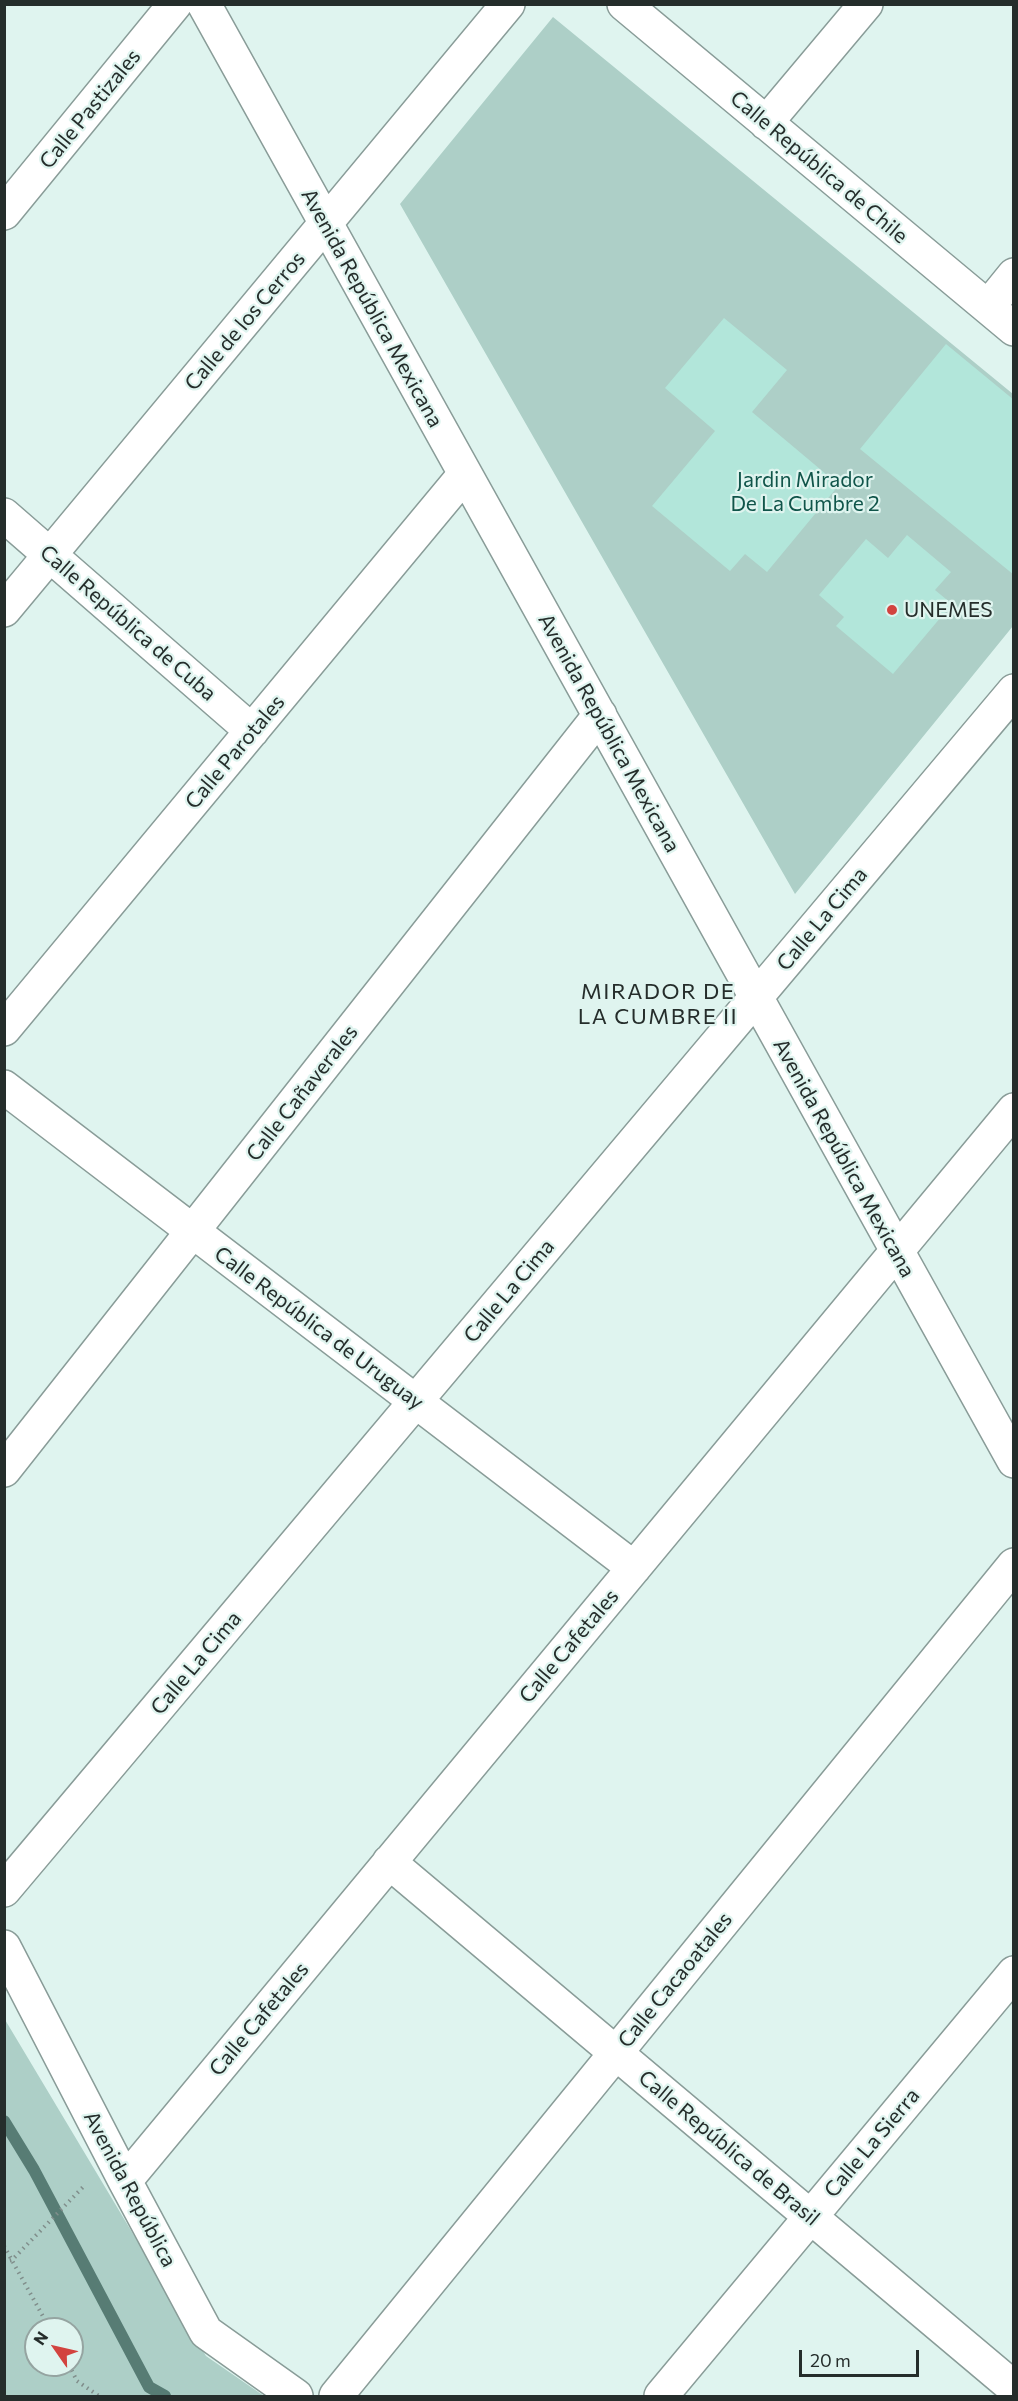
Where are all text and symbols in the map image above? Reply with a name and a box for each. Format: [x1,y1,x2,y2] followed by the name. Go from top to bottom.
[34,44,146,174] street label: Calle Pastizales
[725,85,913,249] street label: Calle República de Chile
[296,184,448,432] street label: Avenida República Mexicana
[180,246,310,396] street label: Calle de los Cerros
[730,467,880,517] park label: Jardin Mirador De La Cumbre 2
[35,540,221,706] street label: Calle República de Cuba
[904,597,993,623] place label: UNEMES
[885,603,899,617] marker: UNEMES
[533,609,685,857] street label: Avenida República Mexicana
[180,690,290,814] street label: Calle Parotales
[771,862,873,976] street label: Calle La Cima
[578,979,738,1030] district label: MIRADOR DE LA CUMBRE II
[241,1020,363,1166] street label: Calle Cañaverales
[768,1034,920,1282] street label: Avenida República Mexicana
[458,1234,560,1348] street label: Calle La Cima
[209,1241,429,1415] street label: Calle República de Uruguay
[514,1584,624,1708] street label: Calle Cafetales
[145,1606,247,1720] street label: Calle La Cima
[613,1907,737,2053] street label: Calle Cacaoatales
[204,1957,314,2081] street label: Calle Cafetales
[633,2065,825,2231] street label: Calle República de Brasil
[819,2083,925,2203] street label: Calle La Sierra
[78,2107,182,2271] street label: Avenida República
[24,2317,84,2377] north arrow
[29,2327,52,2348] text: N
[802,2338,922,2376] scale bar
[810,2349,851,2371] text: 20 m

